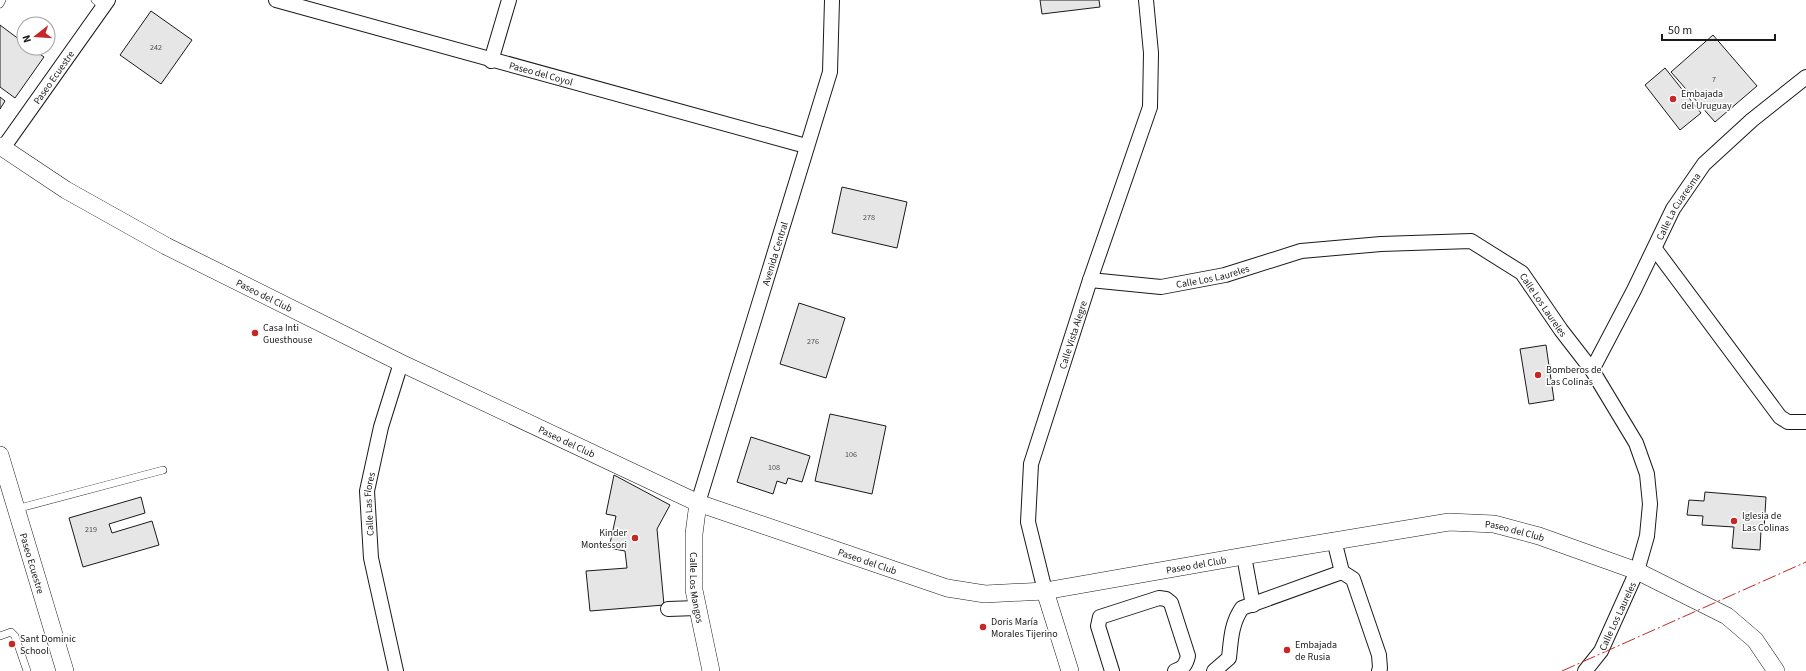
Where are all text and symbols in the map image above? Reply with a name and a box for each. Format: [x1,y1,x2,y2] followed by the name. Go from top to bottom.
[16,16,56,56] north arrow
[1662,16,1775,42] scale bar
[1668,22,1692,39] text: 50 m
[19,33,35,44] text: N
[150,42,162,53] house number: 242
[30,48,78,107] street label: Paseo Ecuestre
[507,59,575,90] street label: Paseo del Coyol
[1712,74,1716,85] house number: 7
[1681,87,1732,113] place label: Embajada del Uruguay
[1668,94,1678,104] marker: Embajada del Uruguay
[1653,170,1704,243] street label: Calle La Cuaresma
[863,212,875,223] house number: 278
[759,220,792,287] street label: Avenida Central
[1175,262,1251,292] street label: Calle Los Laureles
[1516,270,1570,340] street label: Calle Los Laureles
[234,276,295,316] street label: Paseo del Club
[1056,299,1091,371] street label: Calle Vista Alegre
[263,321,312,347] place label: Casa Inti Guesthouse
[250,328,260,338] marker: Casa Inti Guesthouse
[807,336,819,347] house number: 276
[1546,363,1602,389] place label: Bomberos de Las Colinas
[1533,370,1543,380] marker: Bomberos de Las Colinas
[536,423,598,462] street label: Paseo del Club
[845,449,857,460] house number: 106
[768,462,780,473] house number: 108
[361,471,379,536] street label: Calle Las Flores
[1742,509,1789,535] place label: Iglesia de Las Colinas
[1729,516,1739,526] marker: Iglesia de Las Colinas
[1485,518,1547,546] street label: Paseo del Club
[85,524,97,535] house number: 219
[581,526,628,552] place label: Kinder Montessori
[16,531,47,596] street label: Paseo Ecuestre
[630,533,640,543] marker: Kinder Montessori
[836,545,899,579] street label: Paseo del Club
[686,552,707,624] street label: Calle Los Mangos
[1165,553,1228,578] street label: Paseo del Club
[1596,580,1640,653] street label: Calle Los Laureles
[991,615,1058,641] place label: Doris María Morales Tijerino
[978,622,988,632] marker: Doris María Morales Tijerino
[20,632,76,658] place label: Sant Dominic School
[1295,638,1337,664] place label: Embajada de Rusia
[7,639,17,649] marker: Sant Dominic School
[1282,645,1292,655] marker: Embajada de Rusia

